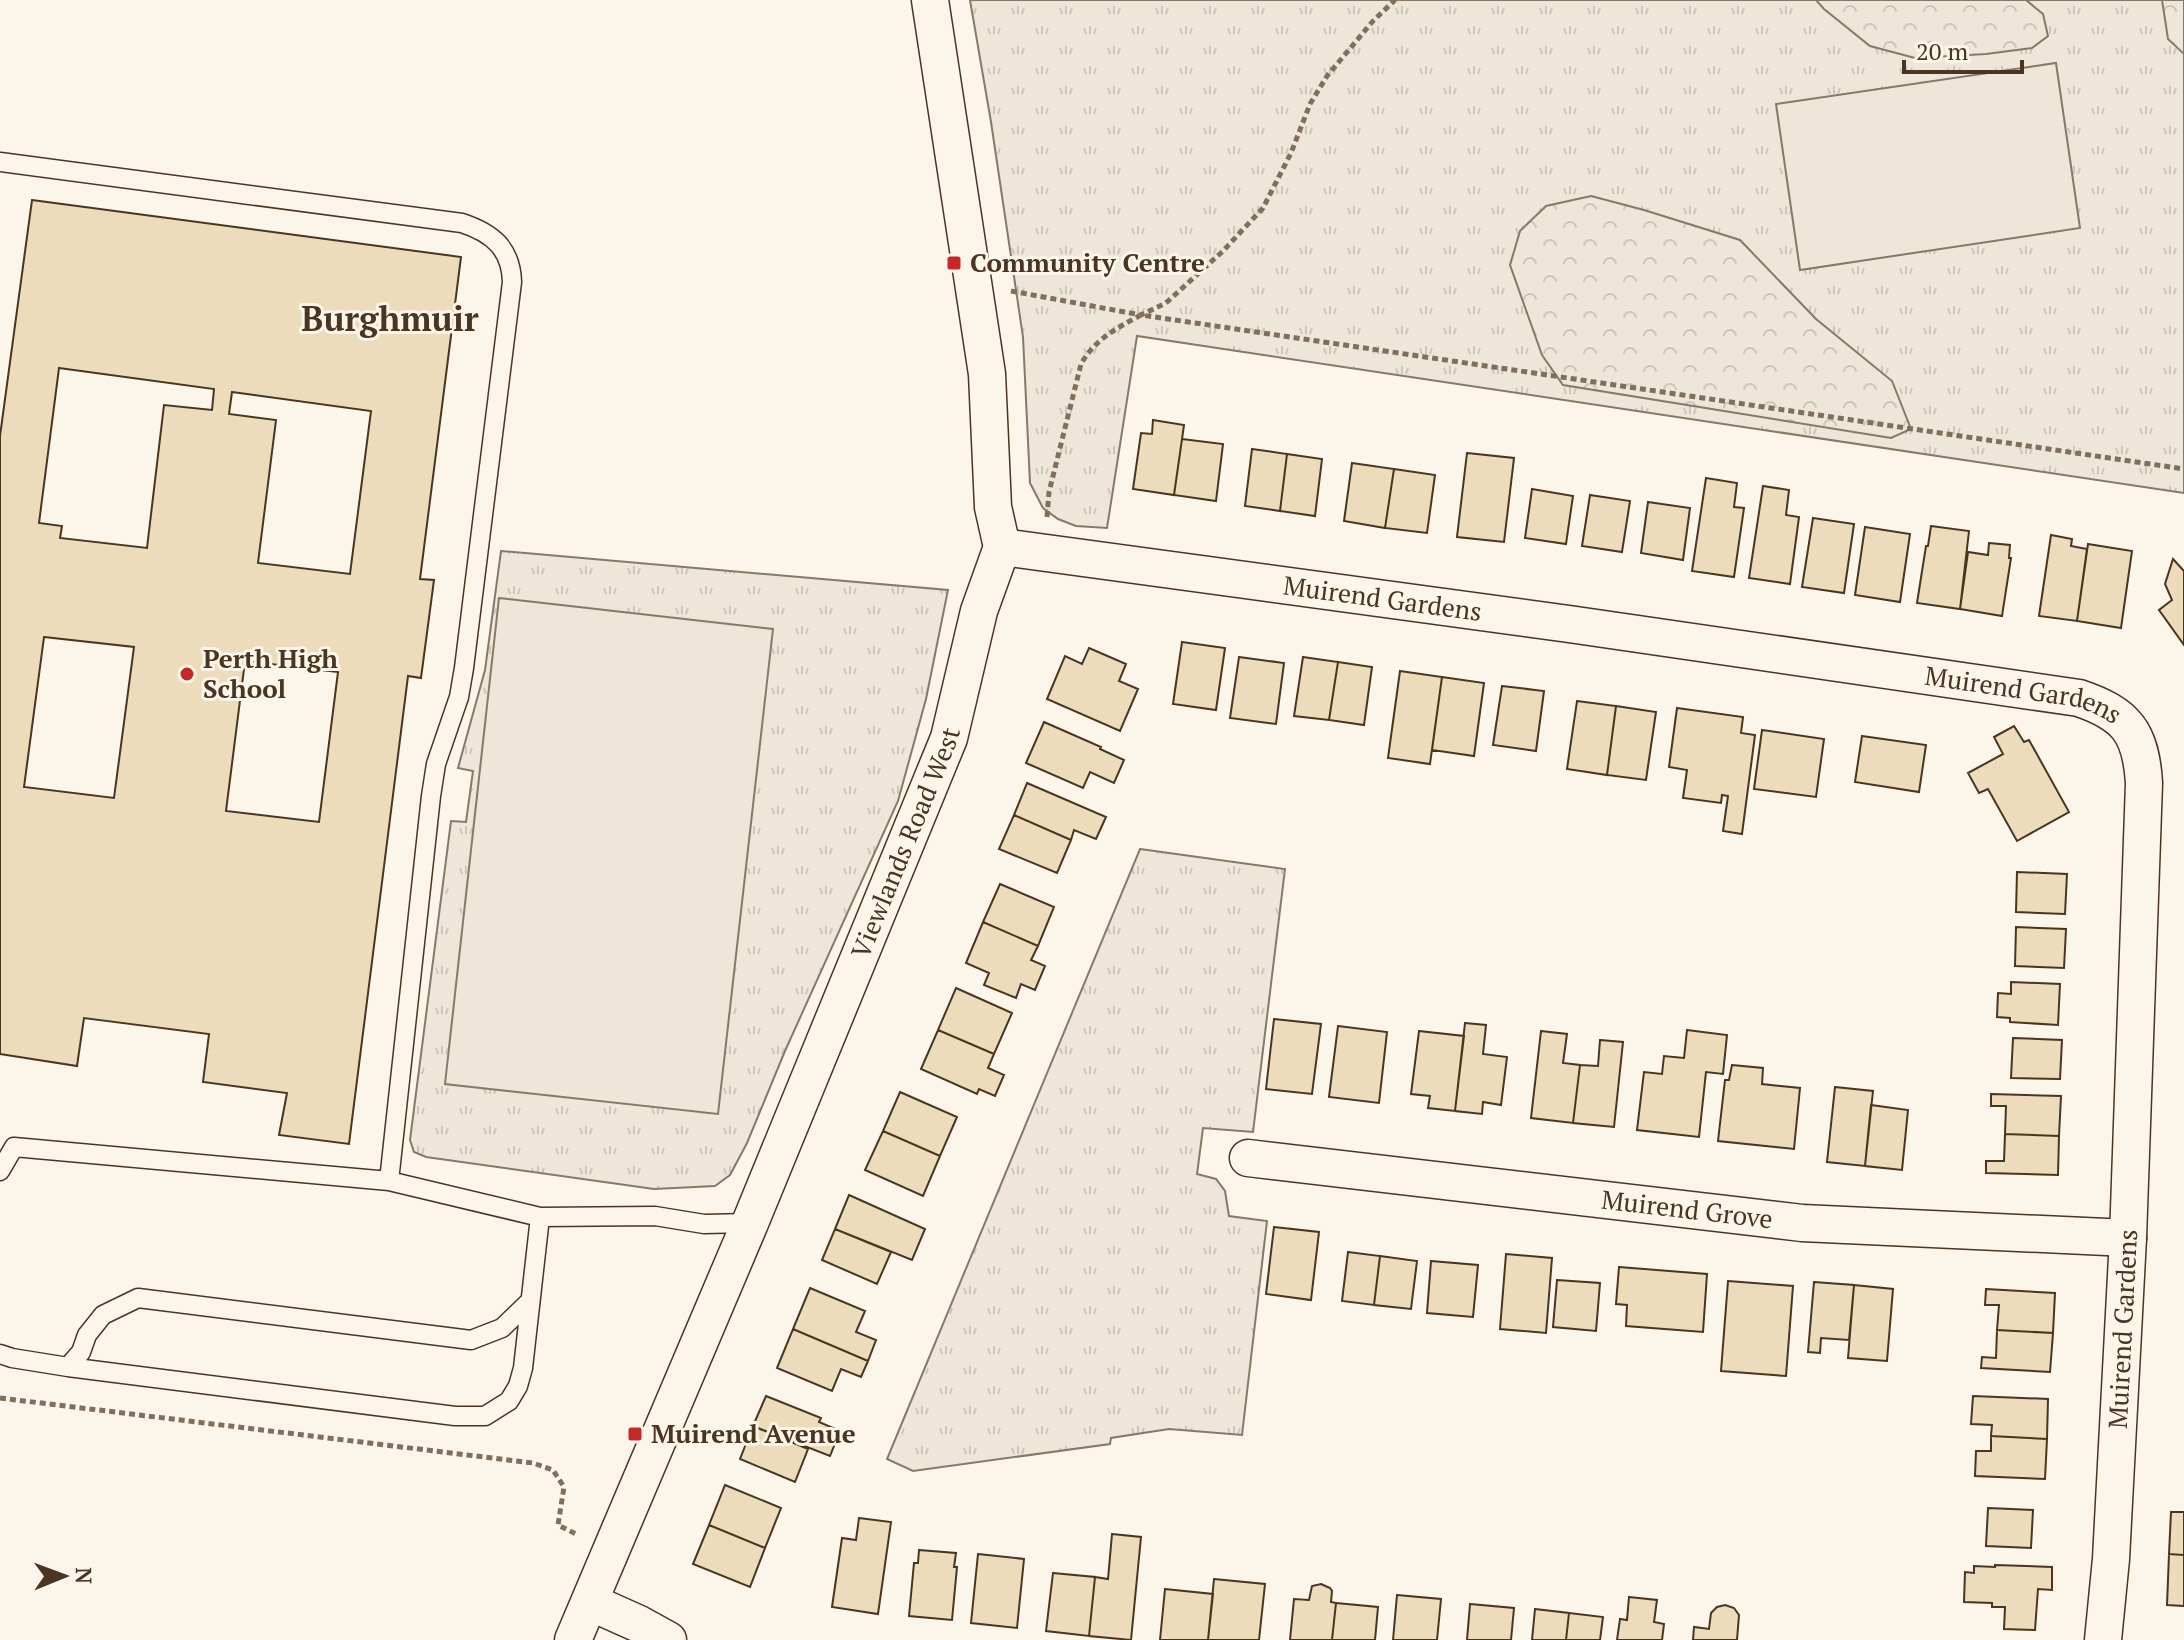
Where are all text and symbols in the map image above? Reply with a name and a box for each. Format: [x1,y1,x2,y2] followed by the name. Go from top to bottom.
[1904,24,2022,74] scale bar
[1916,35,1968,67] text: 20 m
[970,245,1205,279] place label: Community Centre
[945,254,963,272] marker: Community Centre
[301,296,479,341] district label: Burghmuir
[1281,567,1484,628] street label: Muirend Gardens
[203,641,338,705] place label: Perth High School
[1923,658,2129,731] street label: Muirend Gardens
[178,665,196,683] marker: Perth High School
[842,724,967,963] street label: Viewlands Road West
[1600,1182,1775,1235] street label: Muirend Grove
[2100,1228,2144,1430] street label: Muirend Gardens
[651,1416,856,1450] place label: Muirend Avenue
[626,1425,644,1443] marker: Muirend Avenue
[24,1536,104,1616] north arrow
[70,1567,99,1585] text: N

